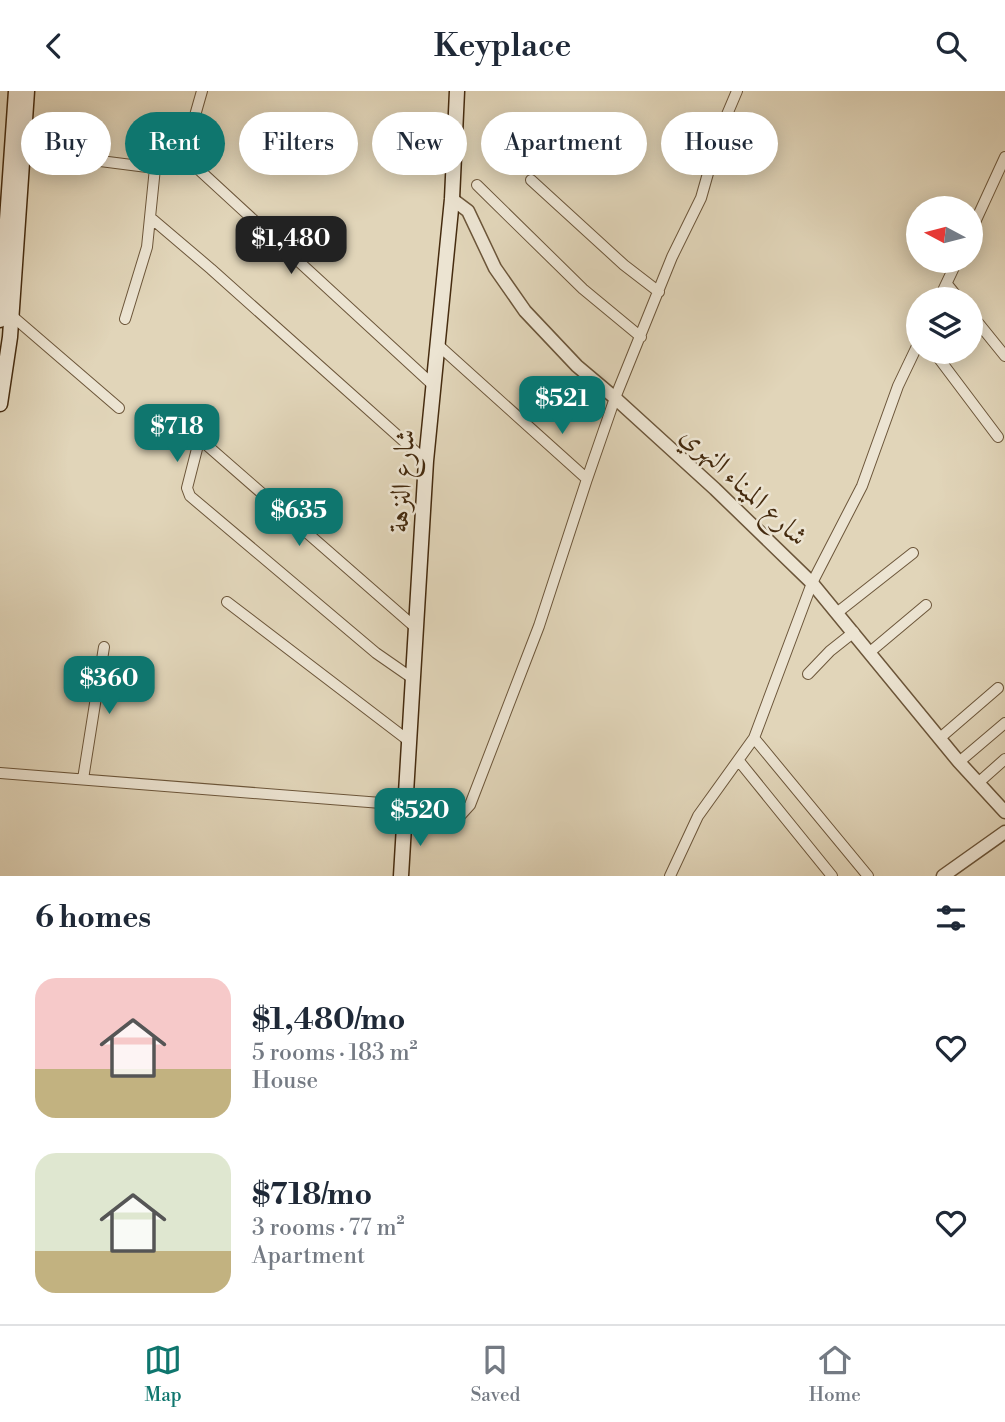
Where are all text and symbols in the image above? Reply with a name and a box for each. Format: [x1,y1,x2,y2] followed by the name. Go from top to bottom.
[434,26,571,66] text: Keyplace
[35,27,73,65] icon: back
[932,27,970,65] icon: search
[21,112,111,175] chip: Buy
[125,112,225,175] chip: Rent
[239,112,358,175] chip: Filters
[372,112,467,175] chip: New
[481,112,647,175] chip: Apartment
[661,112,778,175] chip: House
[906,196,984,273] north arrow
[906,196,983,364] map controls
[234,216,348,276] pin: $1,480
[252,225,330,253] text: $1,480
[906,287,983,364] button: layers
[521,377,603,436] pin: $521
[535,385,589,413] text: $521
[136,405,218,464] pin: $718
[150,413,204,441] text: $718
[670,418,815,558] street label: شارع الميناء النهري
[381,428,429,535] street label: شارع النزهة
[258,489,340,548] pin: $635
[271,497,327,525] text: $635
[68,657,150,716] pin: $360
[80,665,138,693] text: $360
[379,789,461,848] pin: $520
[390,797,450,825] text: $520
[35,899,151,937] text: 6 homes
[932,899,970,937] icon: filters
[252,1001,406,1039] text: $1,480/mo
[91,1006,175,1090] icon: home
[932,1029,970,1067] icon: heart
[252,1039,418,1067] text: 5 rooms · 183 m²
[252,1067,318,1095] text: House
[252,1176,372,1214] text: $718/mo
[91,1181,175,1265] icon: home
[932,1204,970,1242] icon: heart
[252,1214,405,1242] text: 3 rooms · 77 m²
[252,1242,365,1270] text: Apartment
[144,1341,182,1407] tab: Map
[470,1341,520,1407] tab: Saved
[809,1341,861,1407] tab: Home

